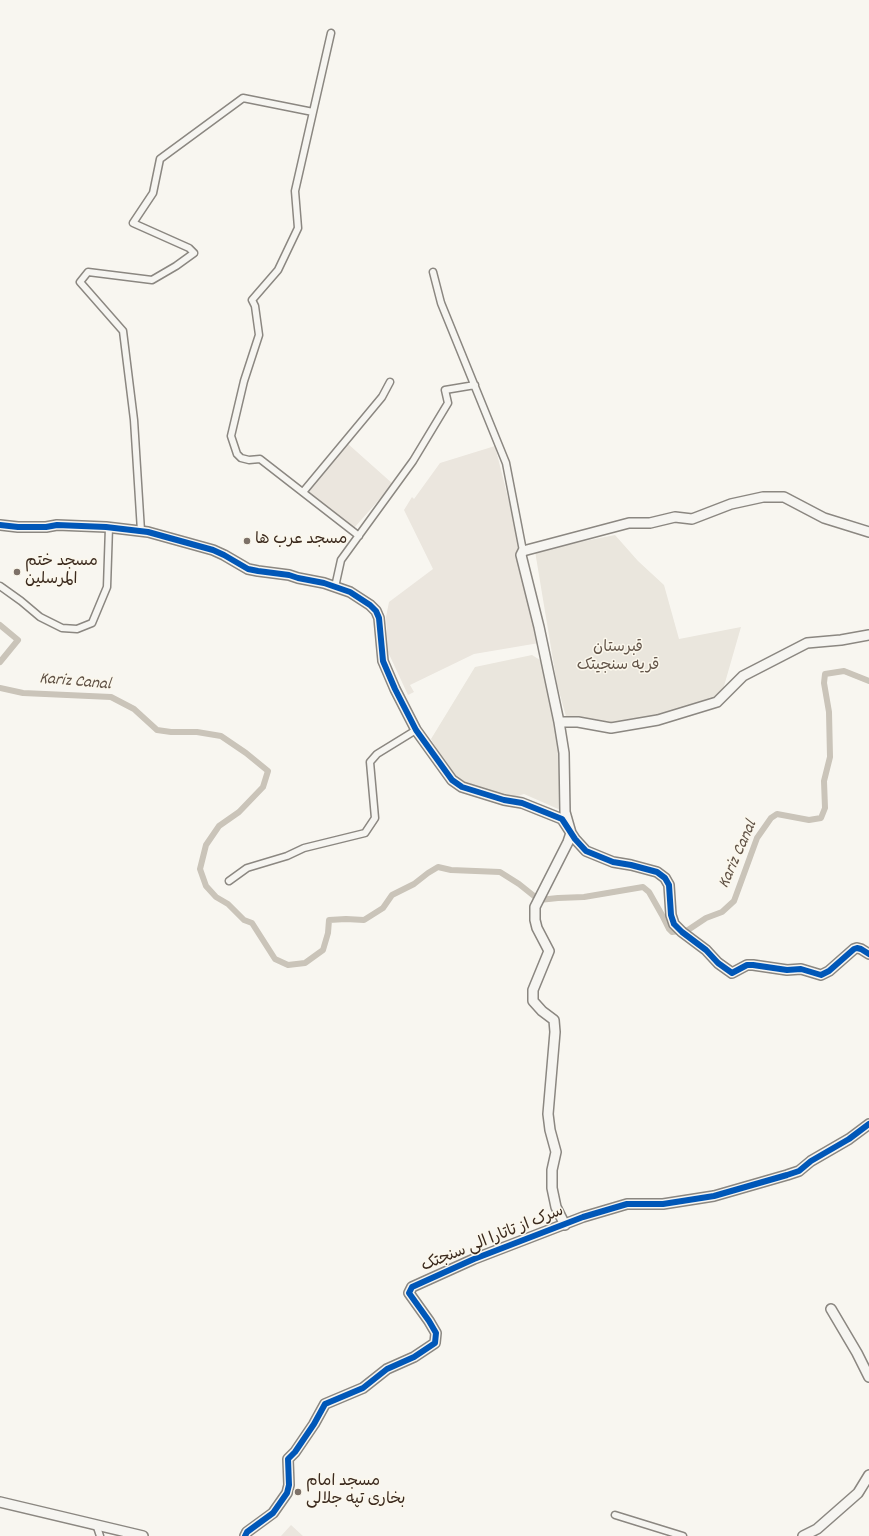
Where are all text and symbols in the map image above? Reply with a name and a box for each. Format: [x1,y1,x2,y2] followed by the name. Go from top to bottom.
[255,531,347,551] place label: مسجد عرب ها
[242,536,252,546] marker: مسجد عرب ها
[25,553,98,591] place label: مسجد ختم المرسلین
[12,567,22,577] marker: مسجد ختم المرسلین
[577,639,659,677] park label: قبرستان قریه سنجیتک
[38,670,112,696] water label: Kariz Canal
[715,818,763,892] water label: Kariz Canal
[419,1203,567,1277] street label: سرک از تاتارا الی سنجتک
[306,1473,405,1511] place label: مسجد امام بخاری تپه جلالی
[293,1487,303,1497] marker: مسجد امام بخاری تپه جلالی

